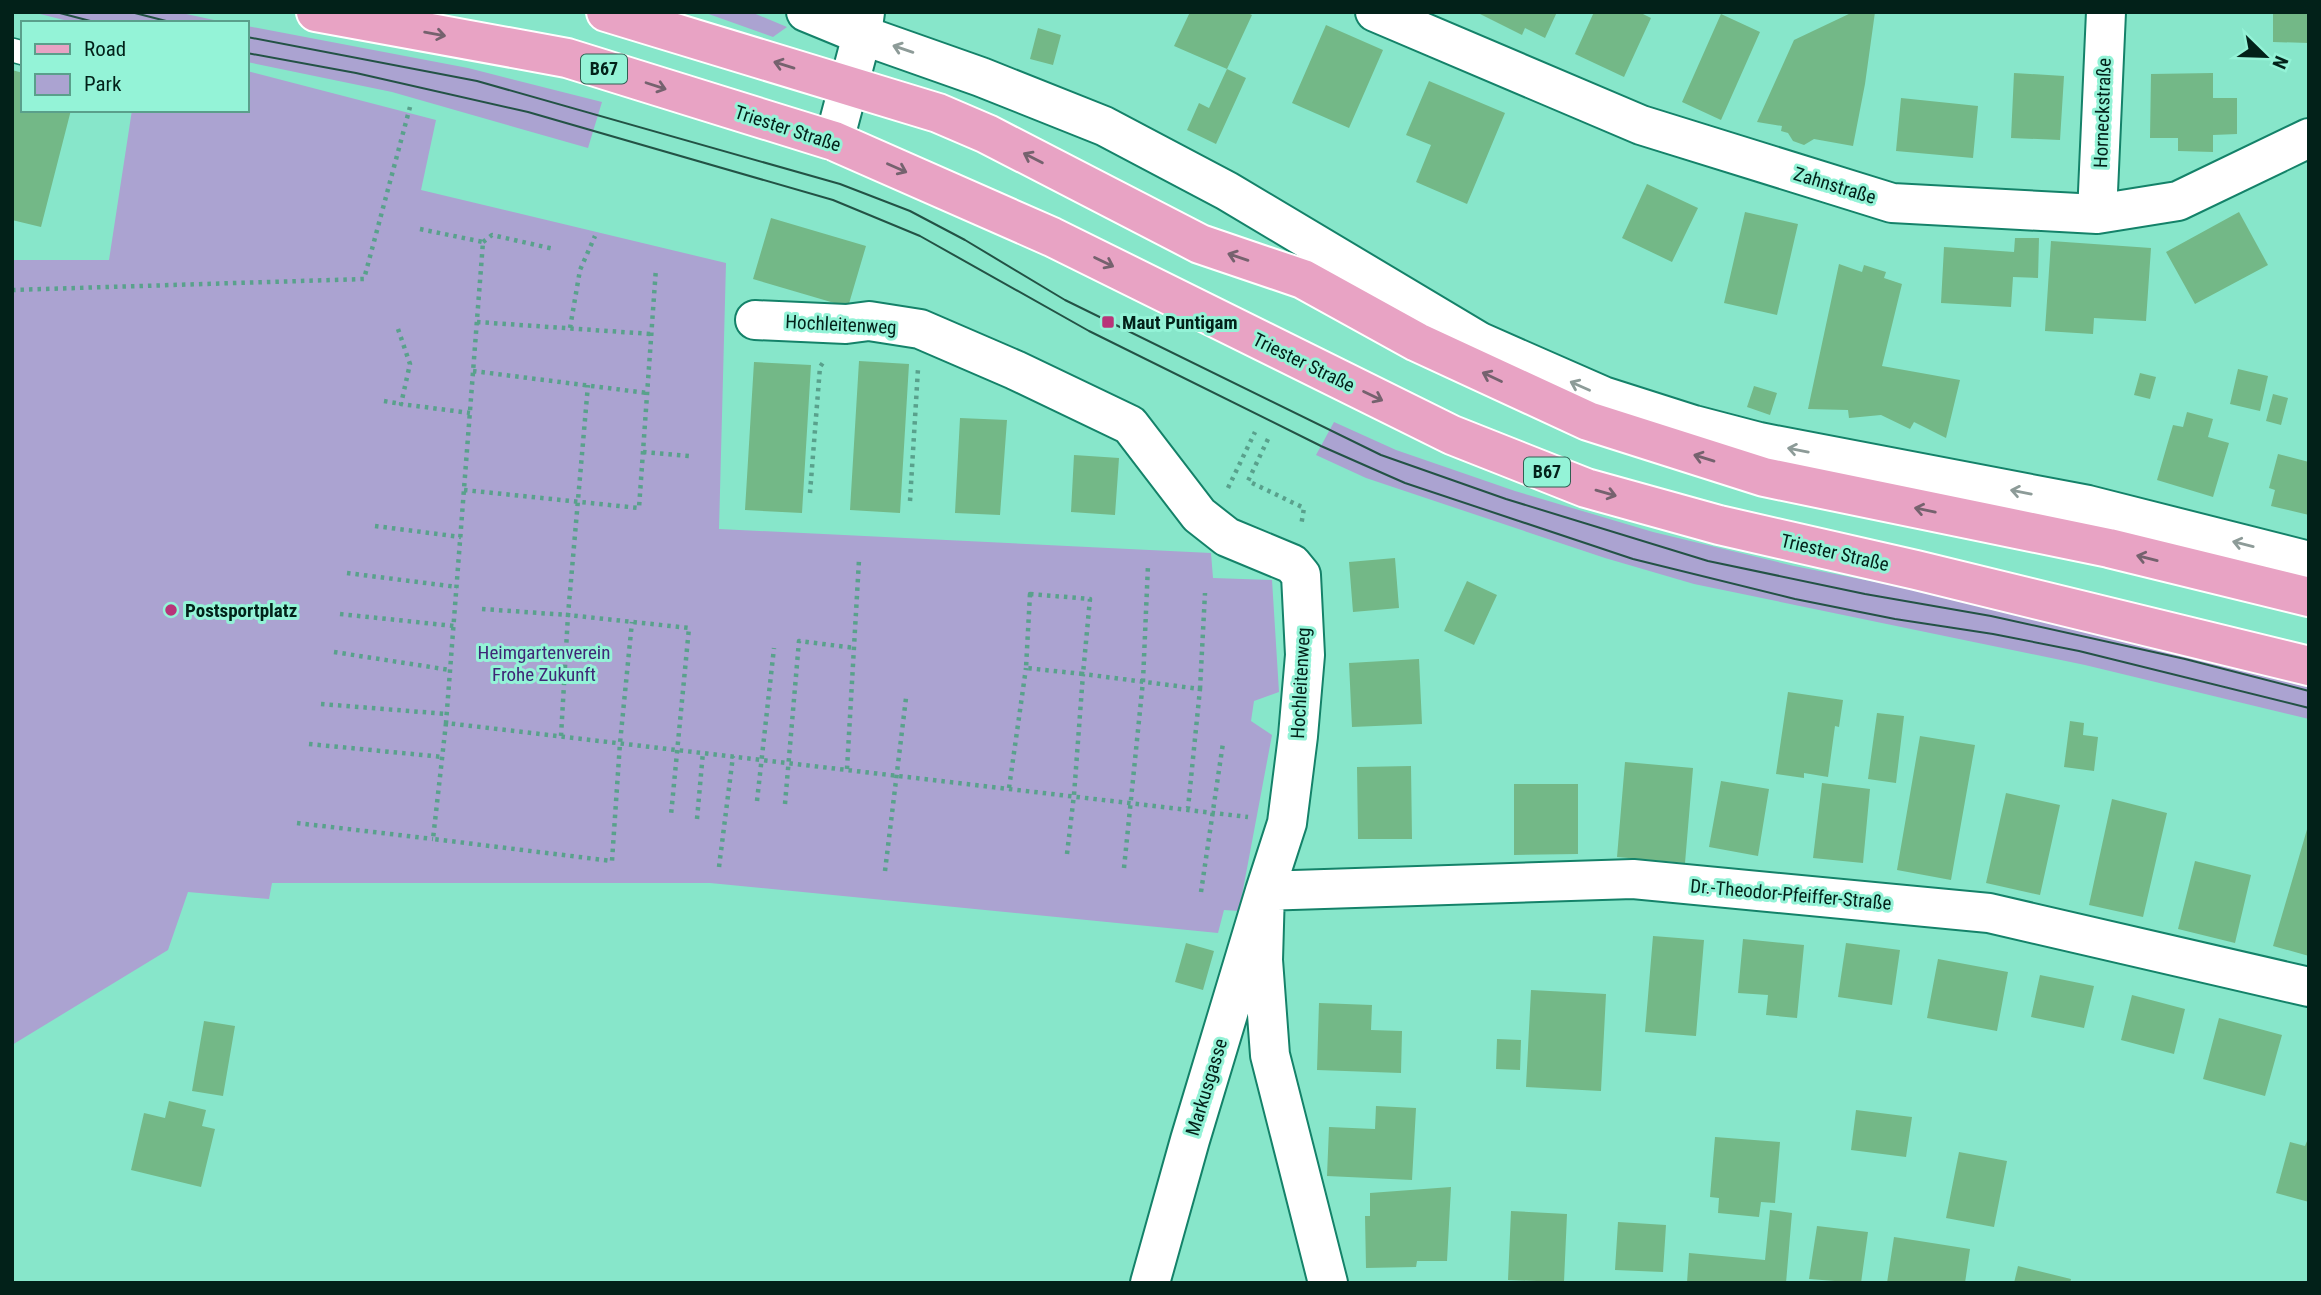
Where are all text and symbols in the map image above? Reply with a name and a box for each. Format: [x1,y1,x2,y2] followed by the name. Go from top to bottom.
[21,21,248,112] legend
[2230,21,2300,91] north arrow
[423,28,446,41] one-way arrow
[84,37,126,61] text: Road
[893,42,915,54] one-way arrow
[2267,53,2293,72] text: N
[581,55,627,84] road number: B67
[2089,57,2116,168] street label: Horneckstraße
[773,58,795,71] one-way arrow
[84,72,122,96] text: Park
[645,81,667,93] one-way arrow
[732,100,844,156] street label: Triester Straße
[1023,151,1044,165] one-way arrow
[886,162,907,175] one-way arrow
[1791,162,1879,209] street label: Zahnstraße
[1227,250,1249,263] one-way arrow
[1093,256,1114,270] one-way arrow
[785,310,897,339] street label: Hochleitenweg
[1122,311,1238,334] place label: Maut Puntigam
[1100,314,1116,330] marker: Maut Puntigam
[1249,328,1359,397] street label: Triester Straße
[1482,369,1503,383] one-way arrow
[1570,379,1591,392] one-way arrow
[1362,390,1383,404] one-way arrow
[1787,442,1810,456] one-way arrow
[1693,450,1715,463] one-way arrow
[1524,458,1570,486] road number: B67
[2010,485,2033,498] one-way arrow
[1594,488,1616,501] one-way arrow
[1914,503,1937,517] one-way arrow
[1779,529,1891,576] street label: Triester Straße
[2232,537,2254,550] one-way arrow
[2136,551,2159,564] one-way arrow
[185,599,297,622] place label: Postsportplatz
[163,602,179,618] marker: Postsportplatz
[1286,627,1315,739] street label: Hochleitenweg
[478,641,610,686] park label: Heimgartenverein Frohe Zukunft
[1689,874,1893,915] street label: Dr.-Theodor-Pfeiffer-Straße
[1181,1036,1232,1139] street label: Markusgasse

